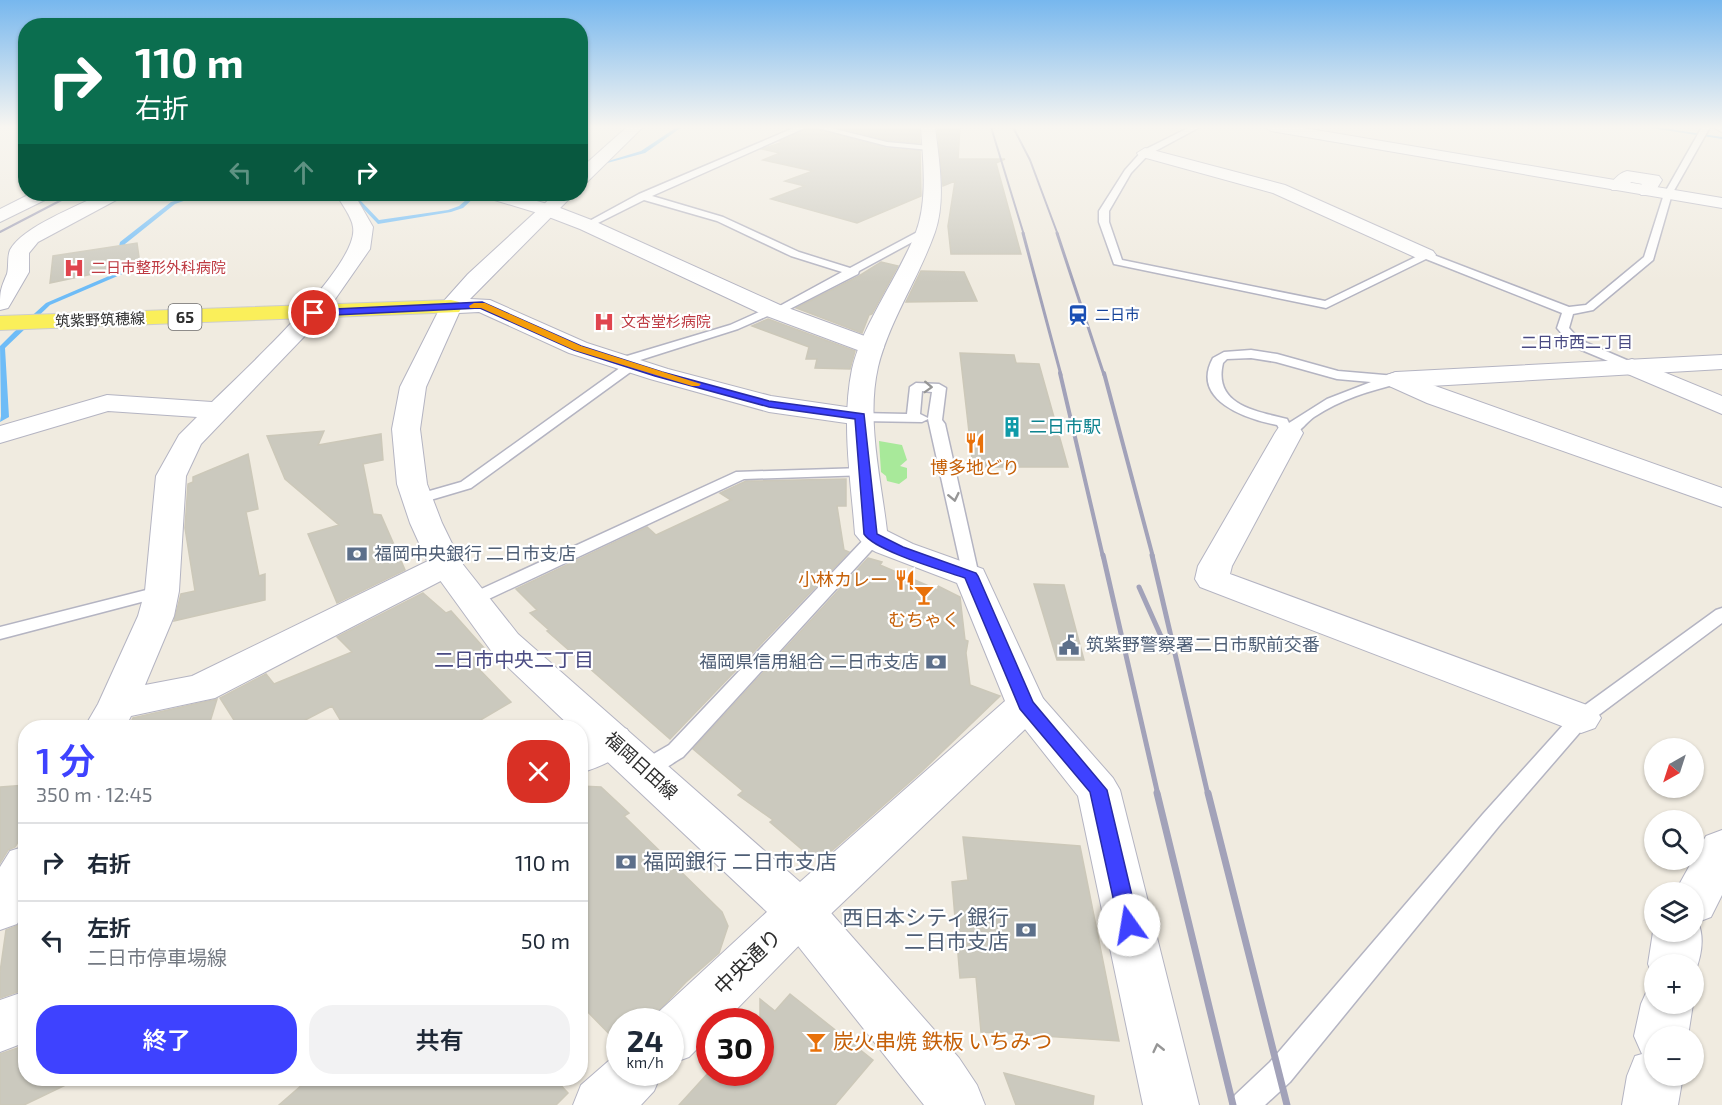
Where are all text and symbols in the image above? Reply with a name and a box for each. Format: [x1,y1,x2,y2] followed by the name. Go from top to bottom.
[135,36,244,86] text: 110 m
[36,42,114,120] icon: right
[135,91,189,123] text: 右折
[224,156,257,189] icon: left
[287,156,320,189] icon: ahead
[350,156,383,189] icon: right
[62,256,86,280] hospital icon: 二日市整形外科病院
[91,258,226,276] place label: 二日市整形外科病院
[288,287,339,338] pin
[297,296,330,329] icon: arrive
[1066,303,1090,327] station icon: 二日市
[168,304,201,330] road number: 65
[1095,305,1140,323] place label: 二日市
[55,308,145,330] street label: 筑紫野筑穂線
[592,310,616,334] hospital icon: 文杏堂杉病院
[621,312,711,330] place label: 文杏堂杉病院
[1521,332,1633,351] district label: 二日市西二丁目
[924,381,933,394] one-way arrow
[1000,415,1024,439] building icon: 二日市駅
[1029,415,1101,437] place label: 二日市駅
[963,431,987,455] restaurant icon: 博多地どり
[930,456,1020,478] place label: 博多地どり
[947,491,960,501] one-way arrow
[345,542,369,566] bank icon: 福岡中央銀行 二日市支店
[374,542,576,564] place label: 福岡中央銀行 二日市支店
[798,568,888,590] place label: 小林カレー
[893,568,917,592] restaurant icon: 小林カレー
[912,583,936,607] bar icon: むちゃく
[888,608,960,630] place label: むちゃく
[1057,633,1081,657] public building icon: 筑紫野警察署二日市駅前交番
[1086,633,1320,655] place label: 筑紫野警察署二日市駅前交番
[434,647,594,671] district label: 二日市中央二丁目
[699,650,919,672] place label: 福岡県信用組合 二日市支店
[924,650,948,674] bank icon: 福岡県信用組合 二日市支店
[601,727,682,804] street label: 福岡日田線
[36,738,95,781] text: 1 分
[1644,738,1704,798] north arrow
[1644,738,1704,1086] map controls
[507,740,570,803] button: close
[36,782,152,806] text: 350 m · 12:45
[1644,810,1704,870] button: search
[36,846,69,879] icon: right
[643,848,837,873] place label: 福岡銀行 二日市支店
[515,849,570,875] text: 110 m
[87,850,131,876] text: 右折
[614,850,638,874] bank icon: 福岡銀行 二日市支店
[1644,882,1704,942] button: layers
[1097,893,1161,957] position arrow
[842,904,1009,953] place label: 西日本シティ銀行 二日市支店
[87,914,131,940] text: 左折
[1014,918,1038,942] bank icon: 西日本シティ銀行 二日市支店
[708,923,786,999] street label: 中央通り
[36,924,69,957] icon: left
[521,927,570,953] text: 50 m
[87,945,227,969] text: 二日市停車場線
[1644,954,1704,1014] button: +
[36,1005,297,1074] button: 終了
[309,1005,570,1074] button: 共有
[696,1008,774,1086] speed limit sign: 30
[627,1022,663,1058] text: 24
[1644,1026,1704,1086] button: −
[833,1028,1052,1053] place label: 炭火串焼 鉄板 いちみつ
[804,1030,828,1054] bar icon: 炭火串焼 鉄板 いちみつ
[1152,1043,1165,1053] one-way arrow
[626,1053,664,1071] text: km/h

